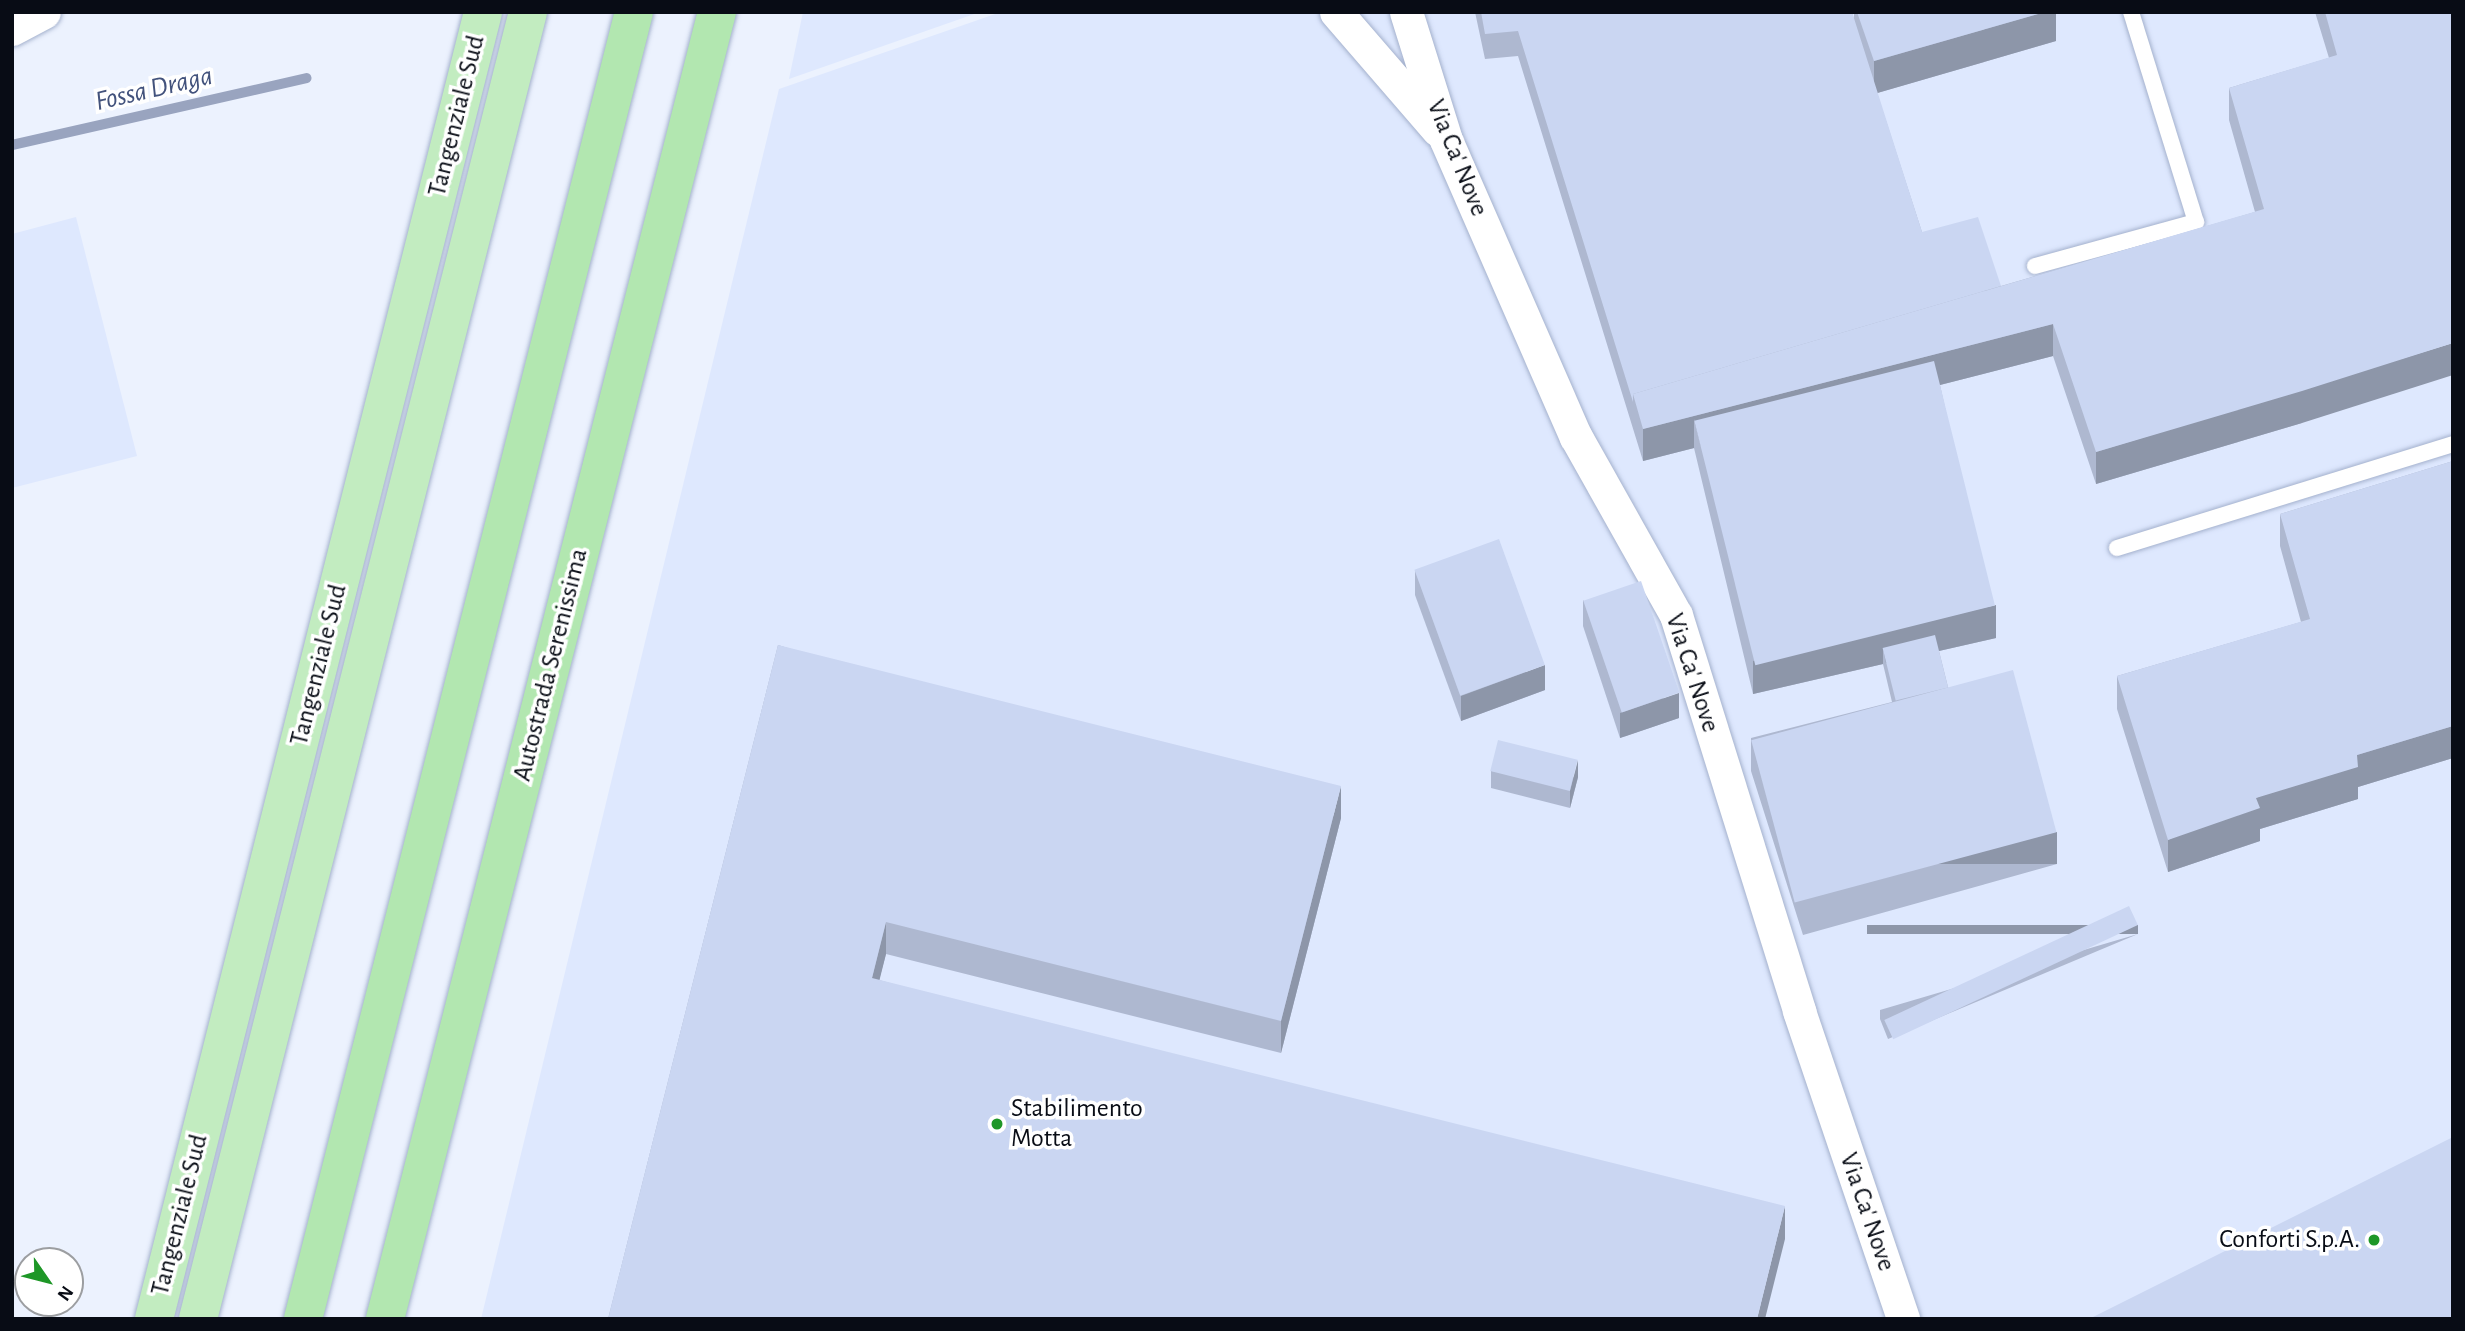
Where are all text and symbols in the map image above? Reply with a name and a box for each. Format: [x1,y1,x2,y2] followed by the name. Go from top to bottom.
[422,32,492,200] street label: Tangenziale Sud
[92,59,216,119] water label: Fossa Draga
[1420,95,1494,221] street label: Via Ca' Nove
[507,546,595,784] street label: Autostrada Serenissima
[284,581,354,749] street label: Tangenziale Sud
[1658,610,1726,736] street label: Via Ca' Nove
[1011,1093,1143,1154] place label: Stabilimento Motta
[989,1116,1005,1132] marker: Stabilimento Motta
[145,1131,215,1299] street label: Tangenziale Sud
[1832,1149,1902,1275] street label: Via Ca' Nove
[2219,1224,2360,1256] place label: Conforti S.p.A.
[2366,1232,2382,1248] marker: Conforti S.p.A.
[14,1247,84,1317] north arrow
[53,1282,77,1304] text: N

